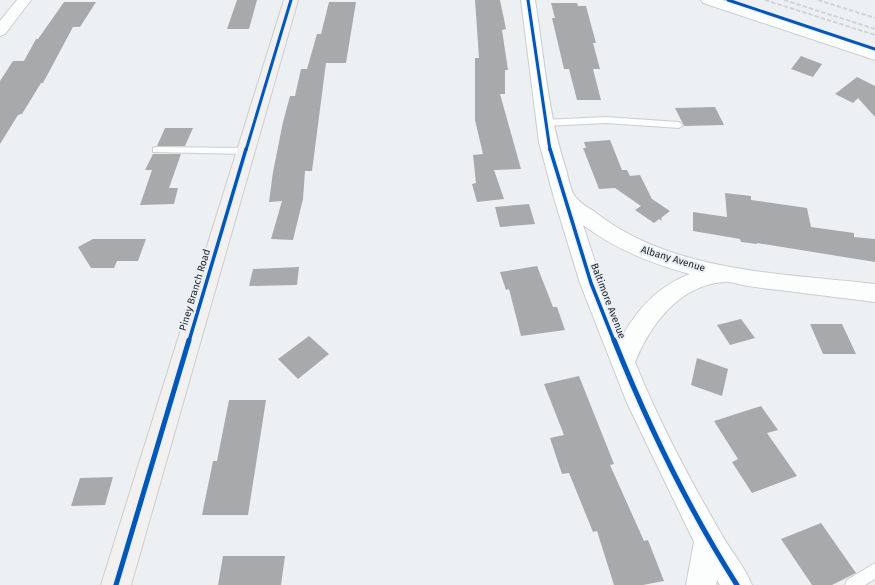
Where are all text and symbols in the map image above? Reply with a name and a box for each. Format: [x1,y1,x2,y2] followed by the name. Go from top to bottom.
[639,244,707,274] street label: Albany Avenue
[177,248,213,332] street label: Piney Branch Road
[588,261,628,341] street label: Baltimore Avenue

